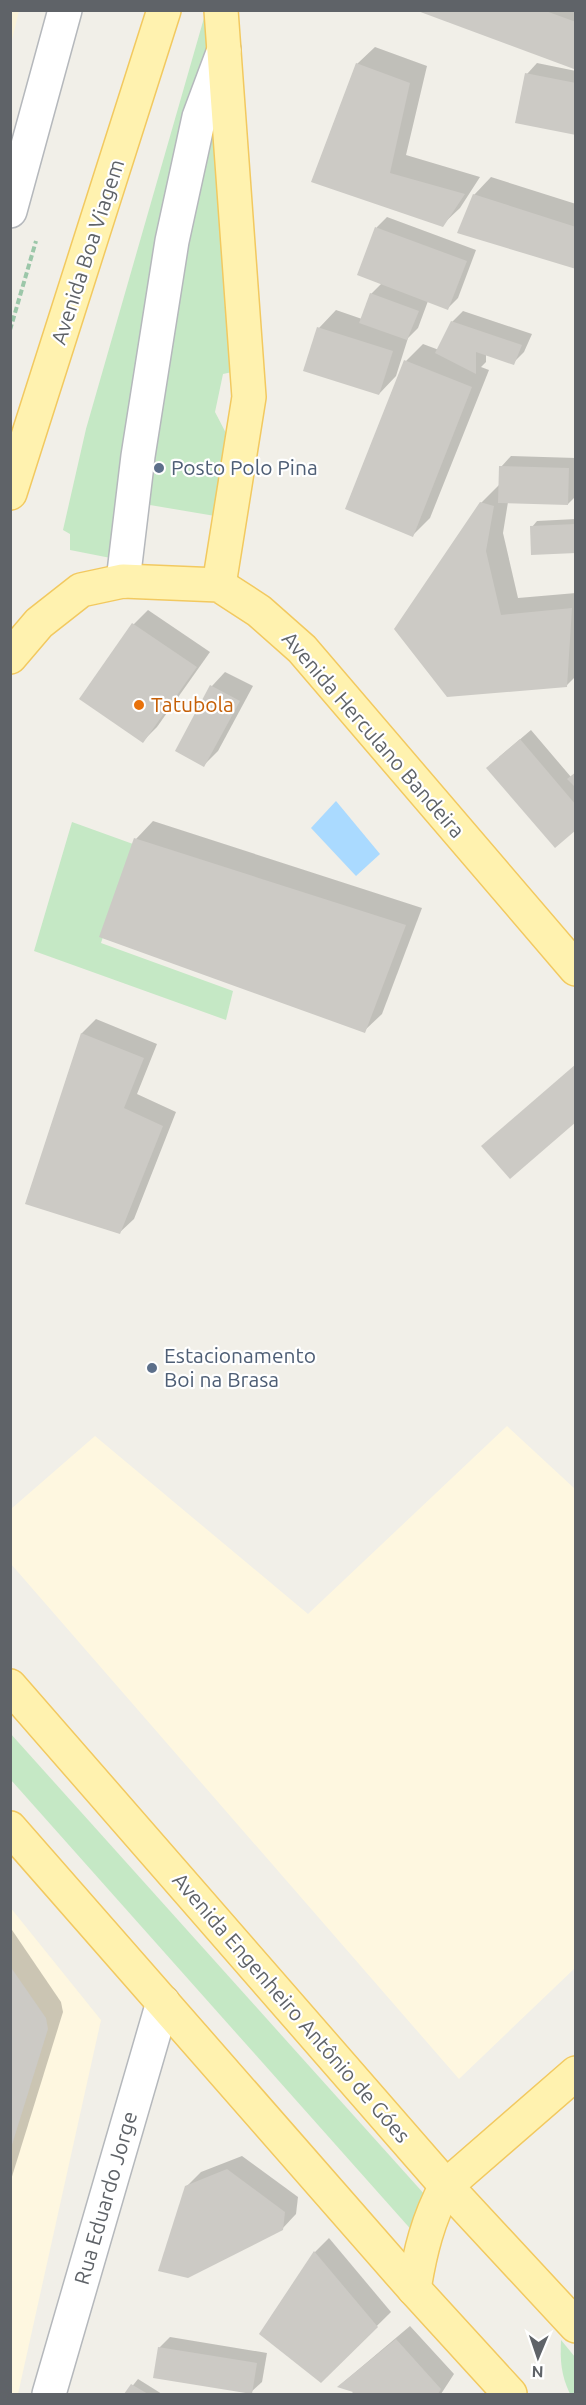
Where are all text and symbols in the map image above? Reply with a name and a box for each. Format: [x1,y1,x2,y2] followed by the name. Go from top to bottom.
[46,156,128,347] street label: Avenida Boa Viagem
[171,455,318,479] place label: Posto Polo Pina
[152,461,166,475] marker: Posto Polo Pina
[278,626,470,842] street label: Avenida Herculano Bandeira
[151,692,234,716] place label: Tatubola
[132,698,146,712] marker: Tatubola
[164,1343,316,1391] place label: Estacionamento Boi na Brasa
[145,1361,159,1375] marker: Estacionamento Boi na Brasa
[168,1868,415,2147] street label: Avenida Engenheiro Antônio de Góes
[69,2108,141,2287] street label: Rua Eduardo Jorge
[508,2327,568,2387] north arrow
[531,2363,544,2381] text: N

